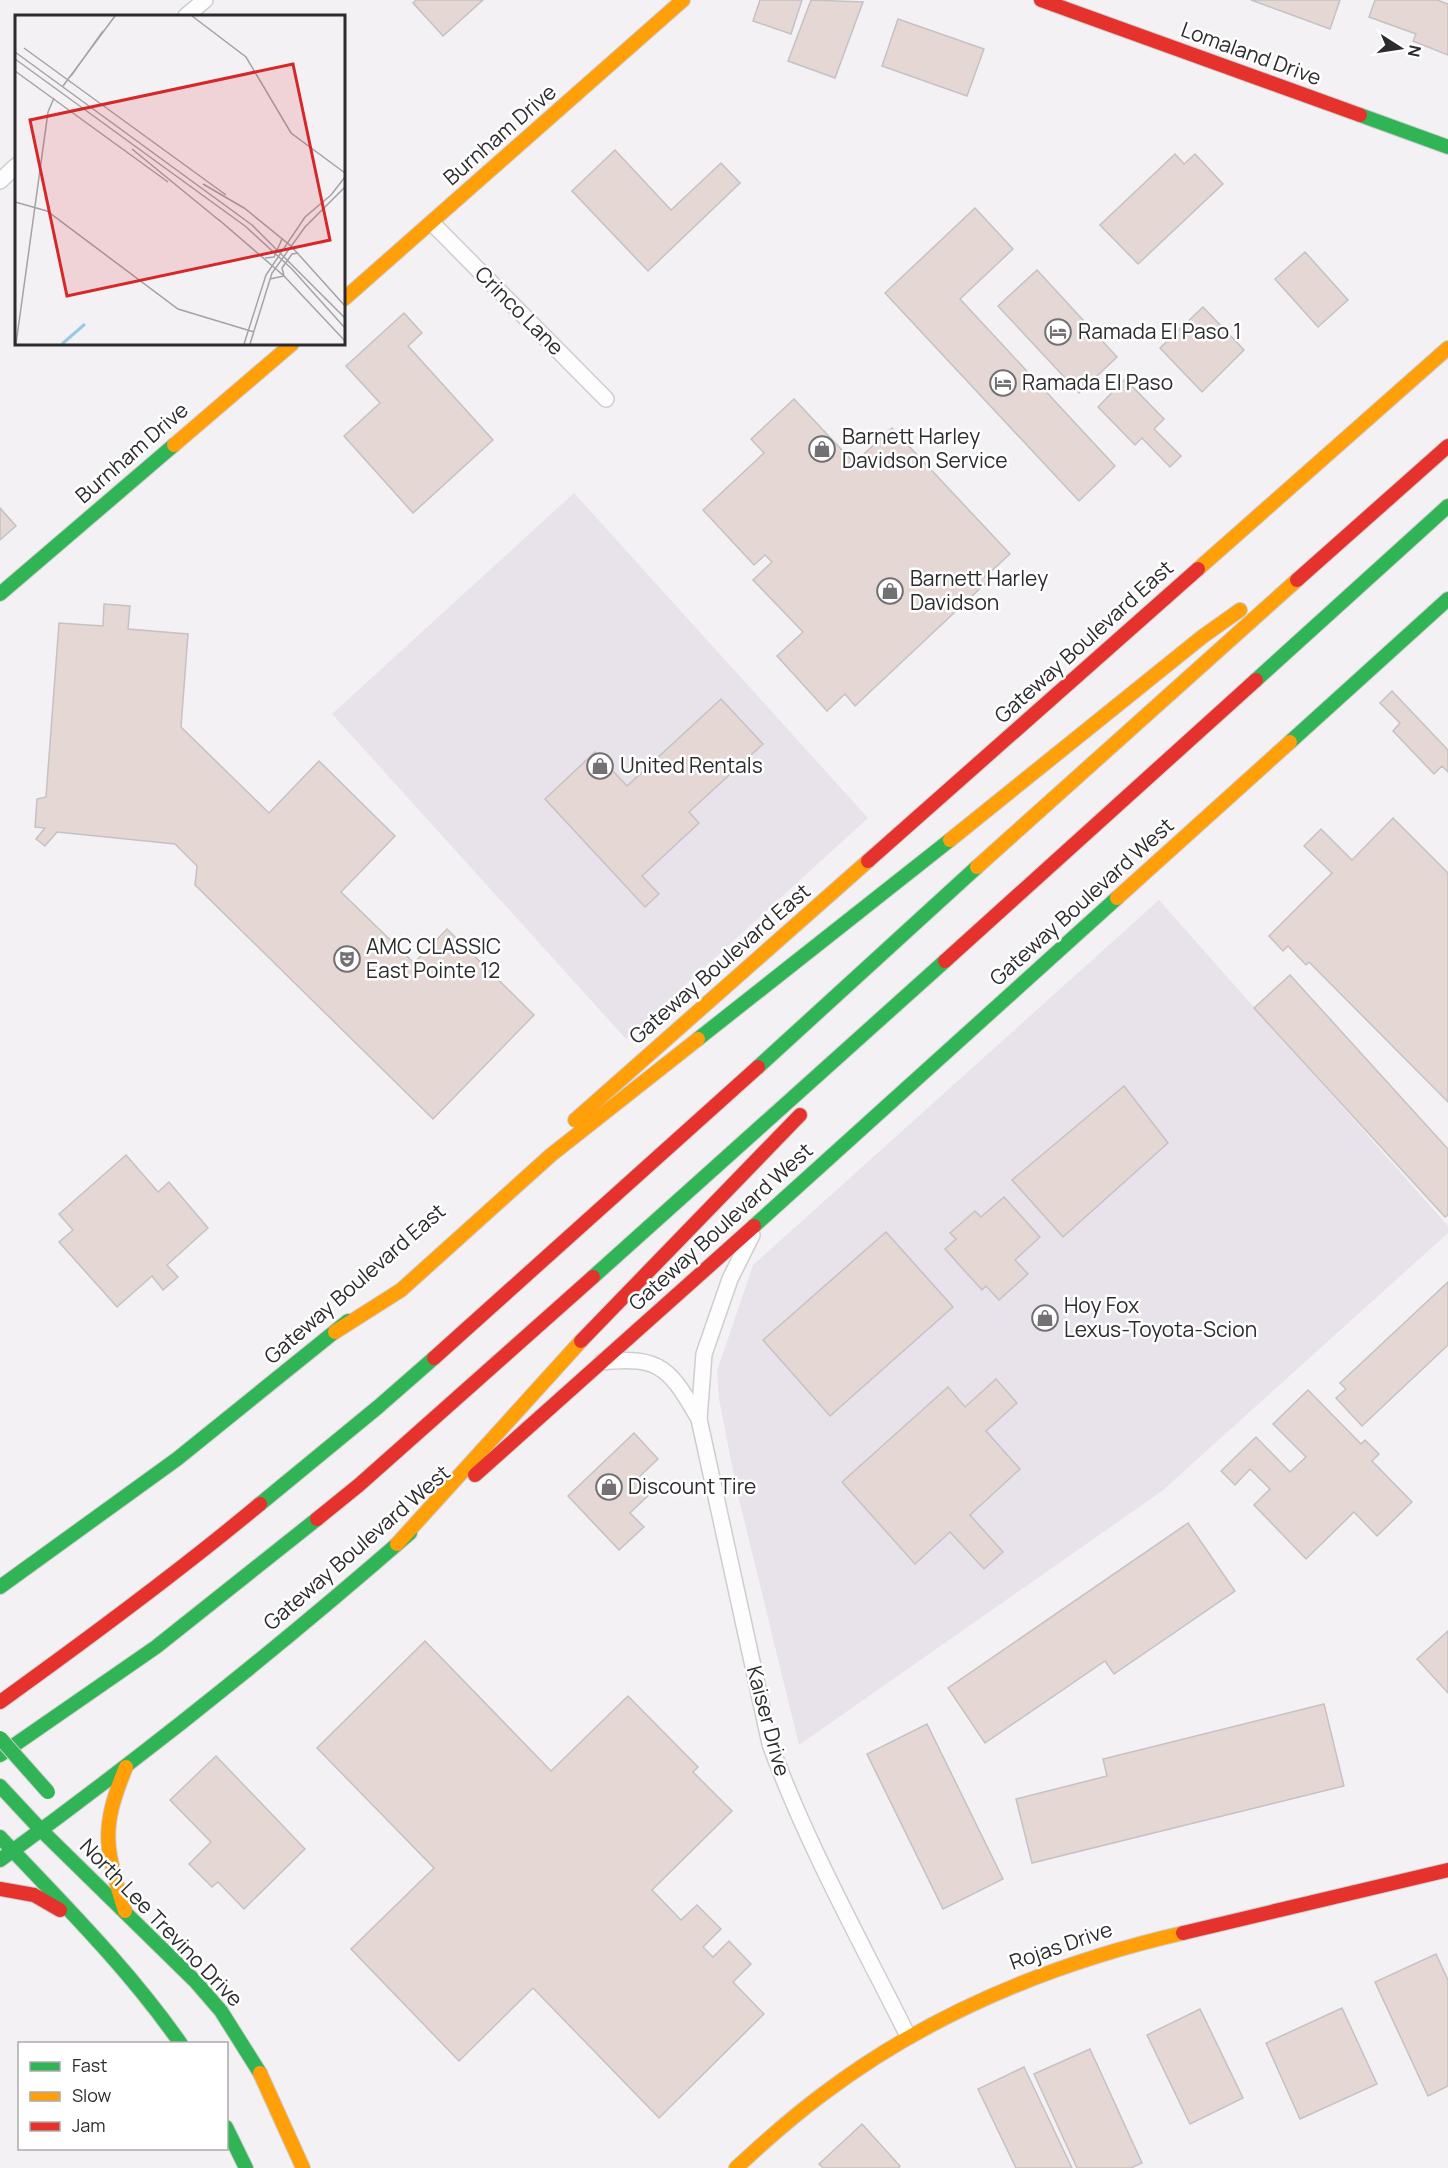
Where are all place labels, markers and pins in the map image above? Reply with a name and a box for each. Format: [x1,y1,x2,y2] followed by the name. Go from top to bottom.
[1043,317,1073,347] hotel icon: Ramada El Paso 1
[1078,317,1241,345] place label: Ramada El Paso 1
[988,368,1018,398] hotel icon: Ramada El Paso
[1022,368,1173,396] place label: Ramada El Paso
[842,422,1007,474] place label: Barnett Harley Davidson Service
[807,434,837,464] shop icon: Barnett Harley Davidson Service
[910,564,1048,616] place label: Barnett Harley Davidson
[875,576,905,606] shop icon: Barnett Harley Davidson
[585,751,615,781] shop icon: United Rentals
[620,751,763,779] place label: United Rentals
[366,932,501,984] place label: AMC CLASSIC East Pointe 12
[332,944,362,974] theatre icon: AMC CLASSIC East Pointe 12
[1064,1291,1257,1343] place label: Hoy Fox Lexus-Toyota-Scion
[1030,1303,1060,1333] shop icon: Hoy Fox Lexus-Toyota-Scion
[594,1472,624,1502] shop icon: Discount Tire
[628,1472,756,1500] place label: Discount Tire

